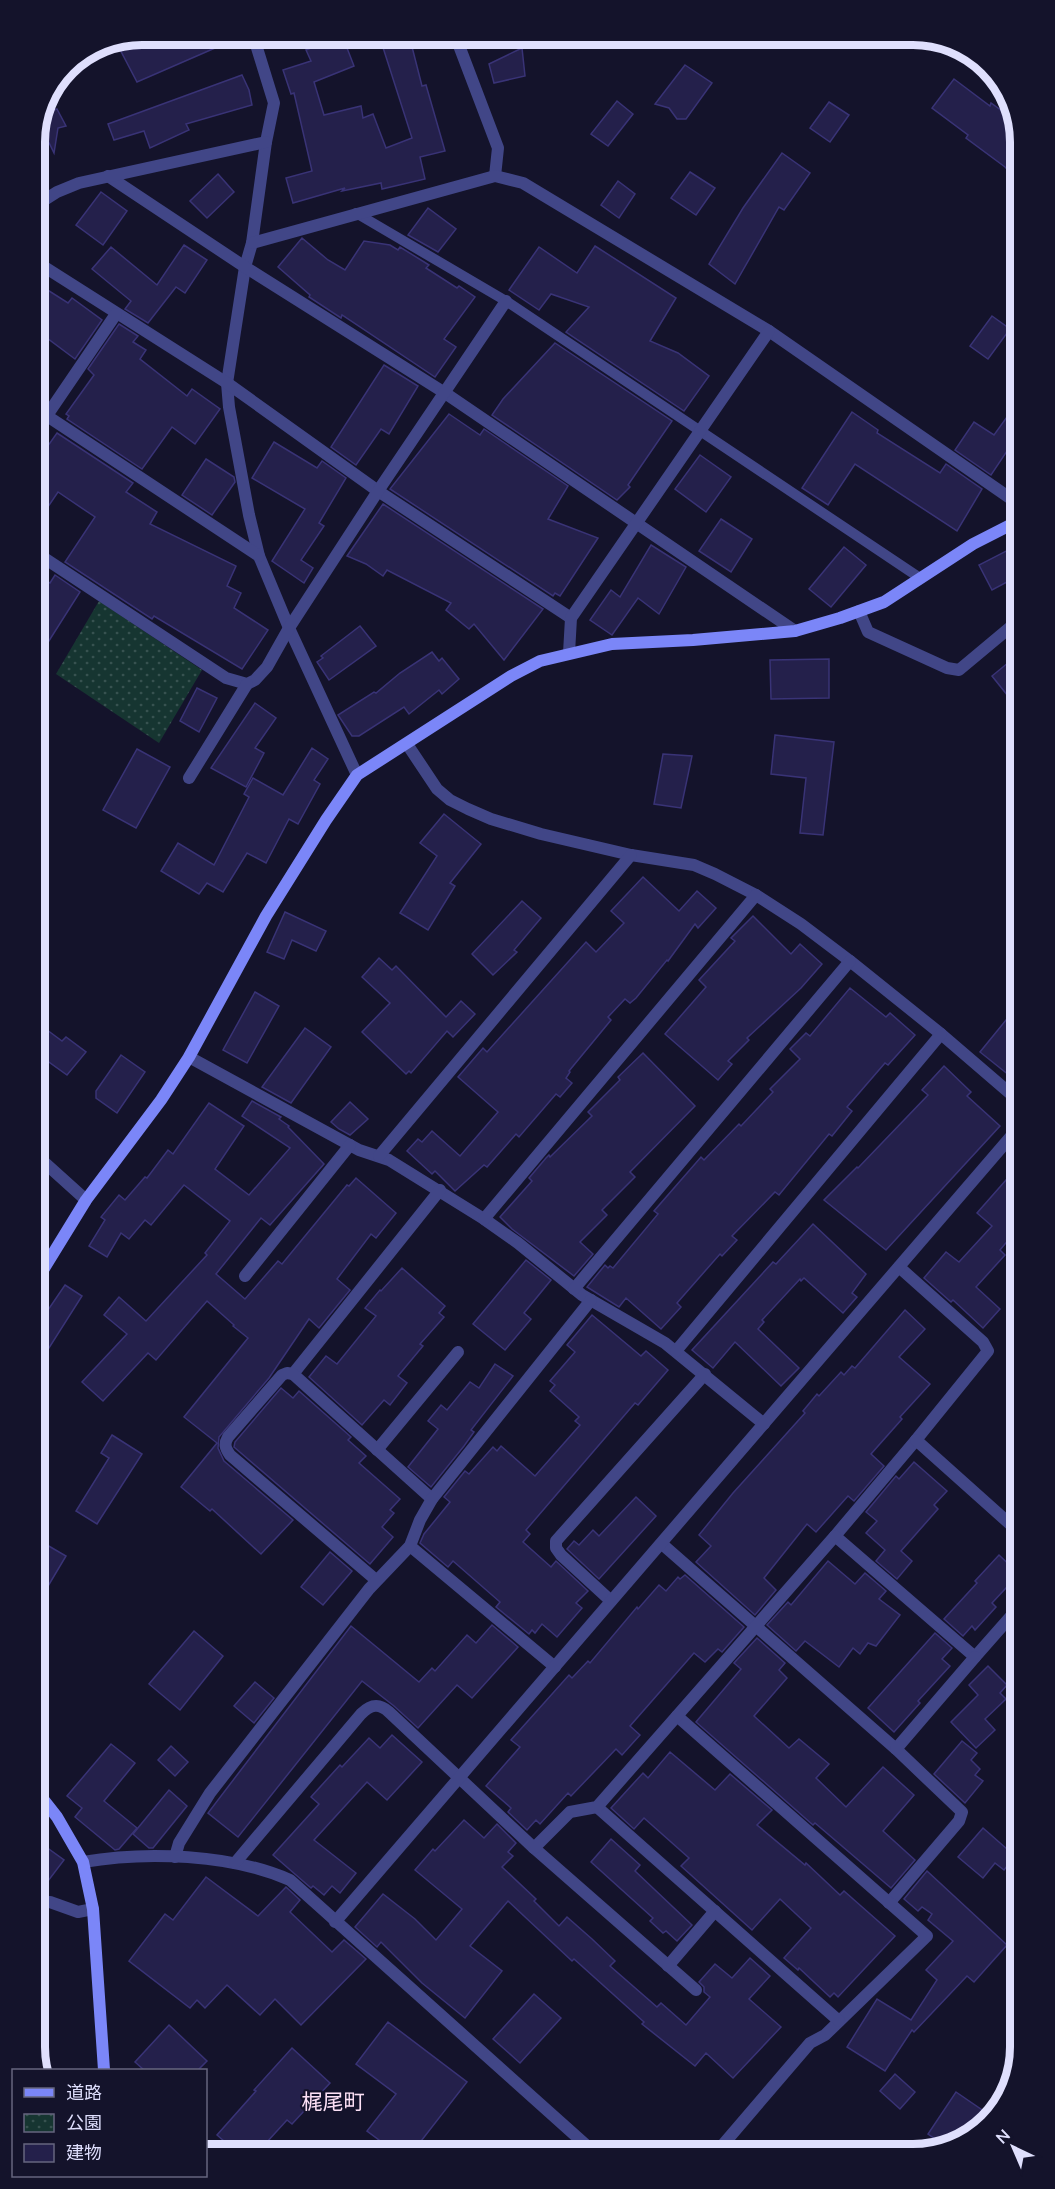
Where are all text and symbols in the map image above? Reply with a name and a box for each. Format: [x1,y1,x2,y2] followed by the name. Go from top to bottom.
[12,2069,207,2177] legend
[66,2081,102,2104] text: 道路
[302,2088,365,2114] district label: 梶尾町
[66,2111,102,2134] text: 公園
[983,2117,1043,2177] north arrow
[991,2125,1014,2148] text: N
[66,2141,102,2164] text: 建物

